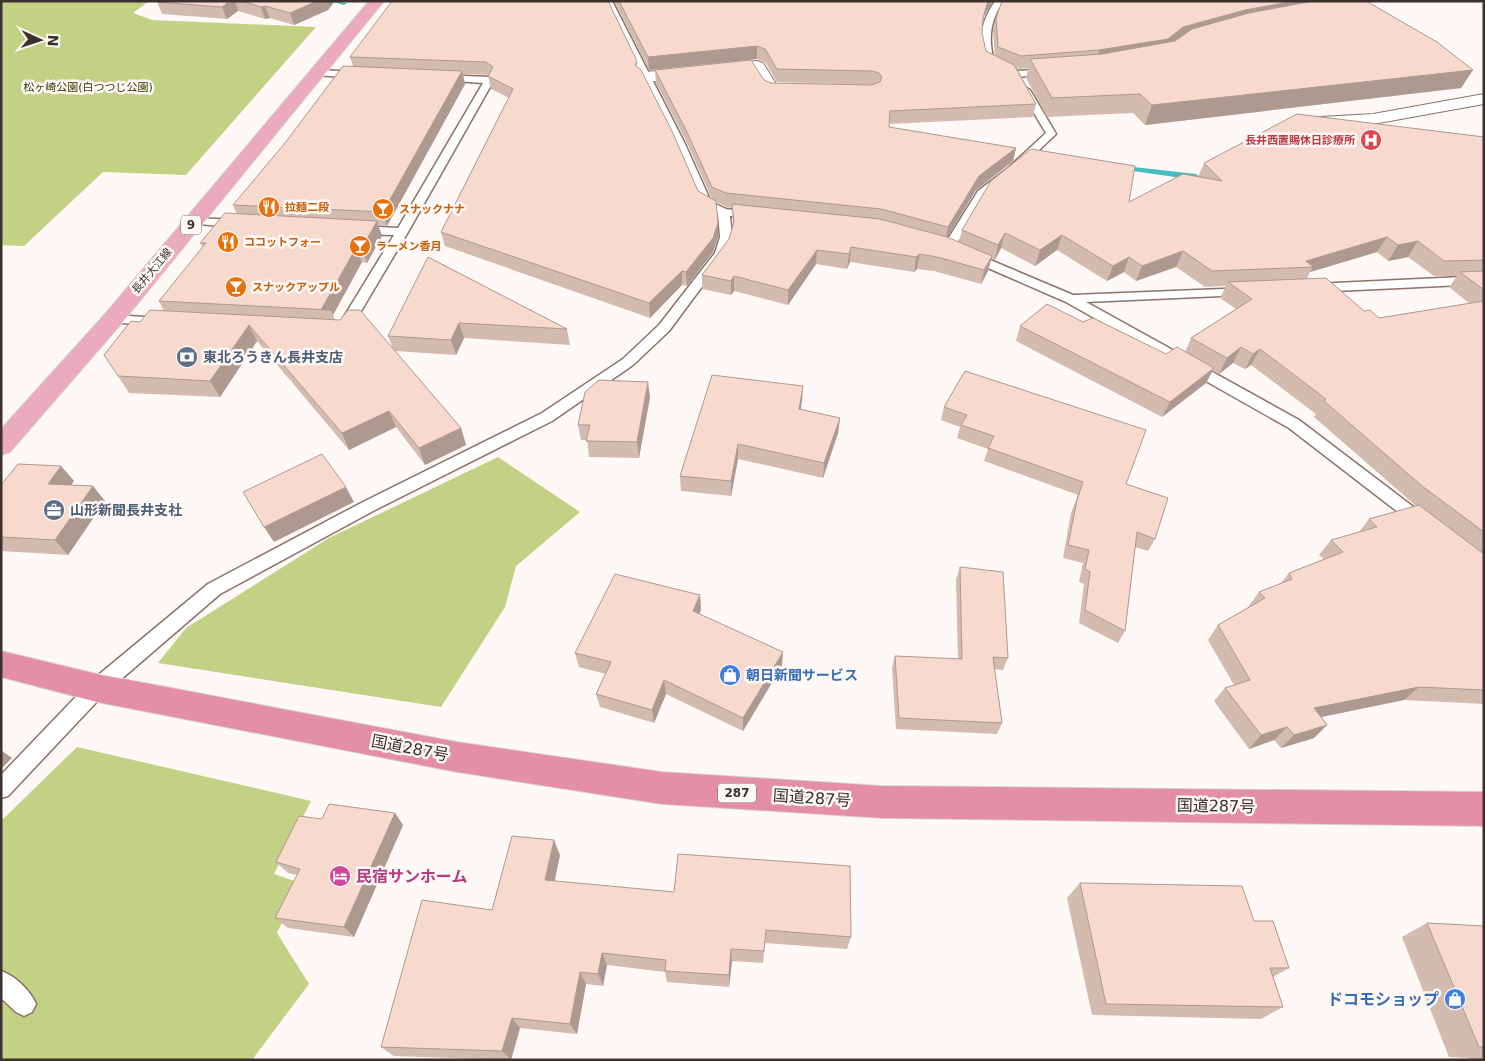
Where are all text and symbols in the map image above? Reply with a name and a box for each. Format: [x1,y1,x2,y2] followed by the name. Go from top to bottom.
[15,15,65,65] north arrow
[45,34,61,47] text: N
[23,81,153,94] park label: 松ヶ崎公園(白つつじ公園)
[1359,128,1383,152] hospital icon: 長井西置賜休日診療所
[1245,134,1355,147] place label: 長井西置賜休日診療所
[257,195,281,219] restaurant icon: 拉麺二段
[371,197,395,221] bar icon: スナックナナ
[285,201,330,214] place label: 拉麺二段
[399,203,465,216] place label: スナックナナ
[181,216,201,234] road number: 9
[216,230,240,254] restaurant icon: ココットフォー
[348,234,372,258] bar icon: ラーメン香月
[244,236,321,249] place label: ココットフォー
[376,240,442,253] place label: ラーメン香月
[129,246,175,296] street label: 長井大江線
[224,275,248,299] bar icon: スナックアップル
[252,281,340,294] place label: スナックアップル
[175,345,199,369] bank icon: 東北ろうきん長井支店
[203,349,343,365] place label: 東北ろうきん長井支店
[42,498,66,522] office icon: 山形新聞長井支社
[70,502,182,518] place label: 山形新聞長井支社
[718,663,742,687] shop icon: 朝日新聞サービス
[746,667,858,683] place label: 朝日新聞サービス
[370,731,450,765] street label: 国道287号
[718,784,756,802] road number: 287
[772,786,852,810] street label: 国道287号
[1177,796,1255,816] street label: 国道287号
[328,864,352,888] hotel icon: 民宿サンホーム
[356,867,468,886] place label: 民宿サンホーム
[1443,987,1467,1011] shop icon: ドコモショップ
[1327,990,1439,1009] place label: ドコモショップ

